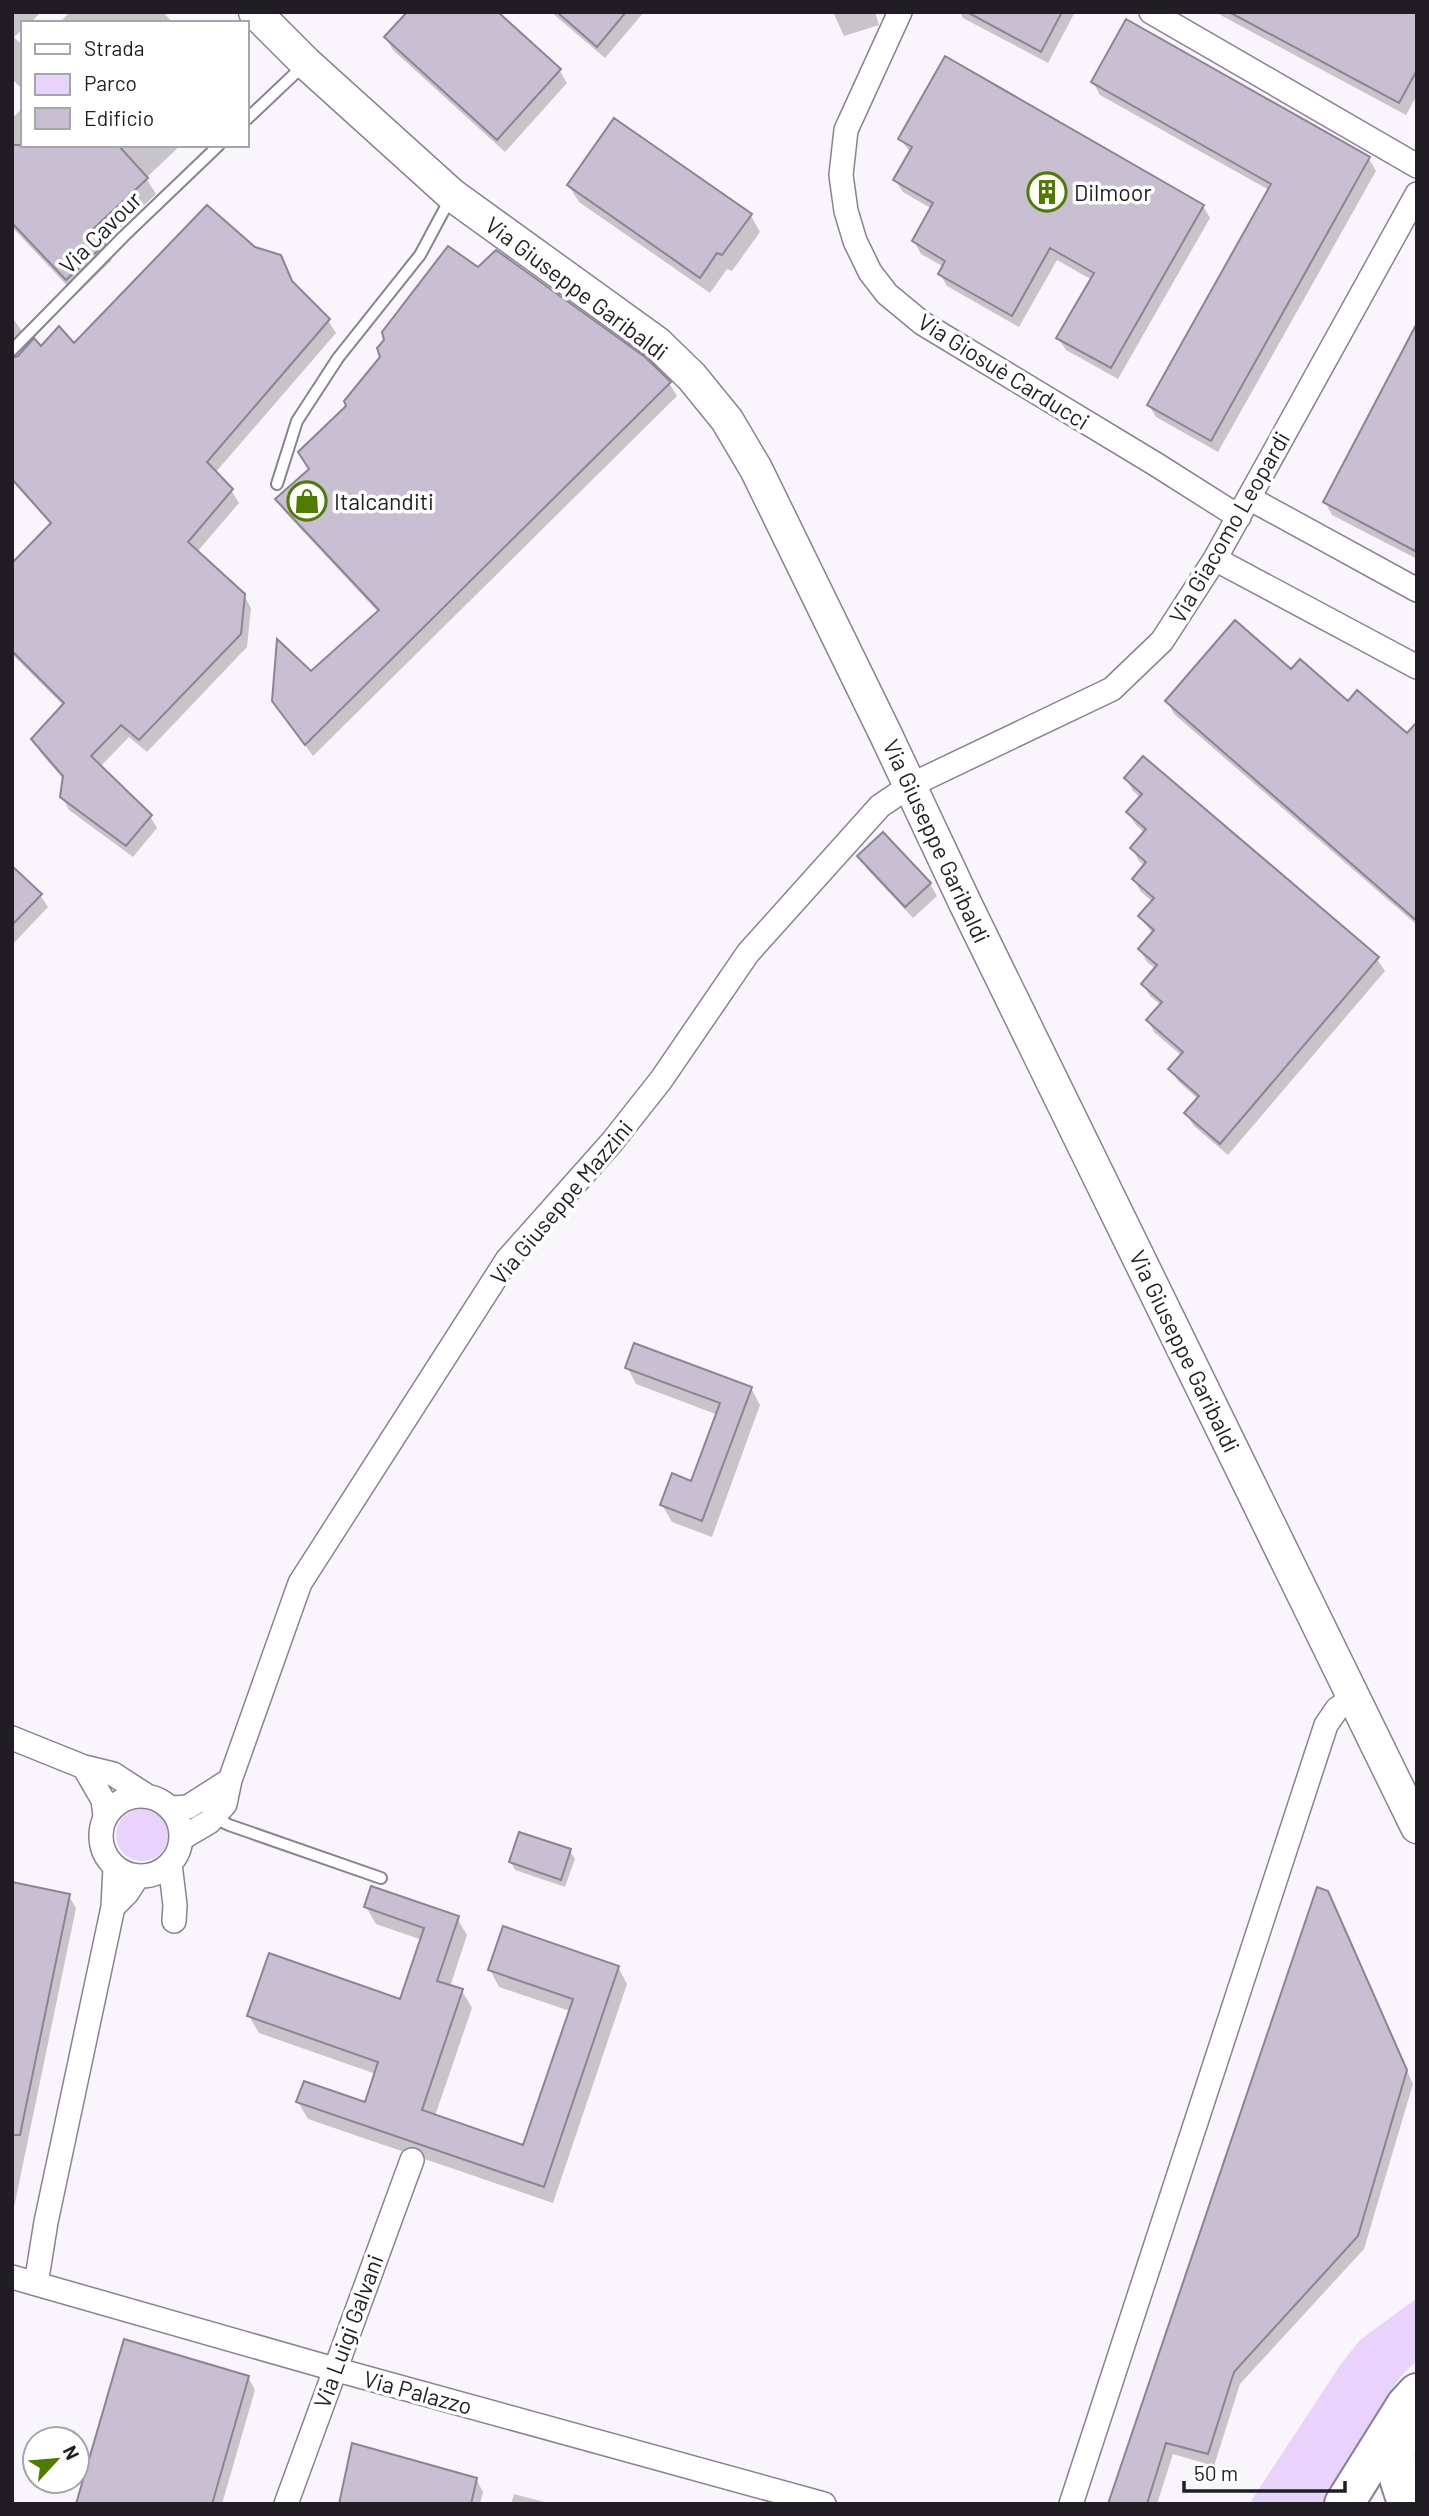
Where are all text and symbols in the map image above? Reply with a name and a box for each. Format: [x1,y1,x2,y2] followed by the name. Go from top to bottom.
[21,21,248,147] legend
[84,35,144,60] text: Strada
[84,70,137,95] text: Parco
[84,105,154,130] text: Edificio
[1026,171,1068,213] building icon: Dilmoor
[1074,178,1152,206] place label: Dilmoor
[53,185,147,279] street label: Via Cavour
[480,210,674,366] street label: Via Giuseppe Garibaldi
[913,307,1095,435] street label: Via Giosuè Carducci
[1163,426,1295,628] street label: Via Giacomo Leopardi
[286,480,328,522] shop icon: Italcanditi
[334,487,434,515] place label: Italcanditi
[878,735,996,947] street label: Via Giuseppe Garibaldi
[484,1114,638,1290] street label: Via Giuseppe Mazzini
[1124,1245,1246,1457] street label: Via Giuseppe Garibaldi
[307,2250,389,2412] street label: Via Luigi Galvani
[361,2364,475,2420] street label: Via Palazzo
[21,2425,91,2495] north arrow
[59,2442,85,2463] text: N
[1184,2450,1345,2494] scale bar
[1194,2460,1238,2485] text: 50 m

